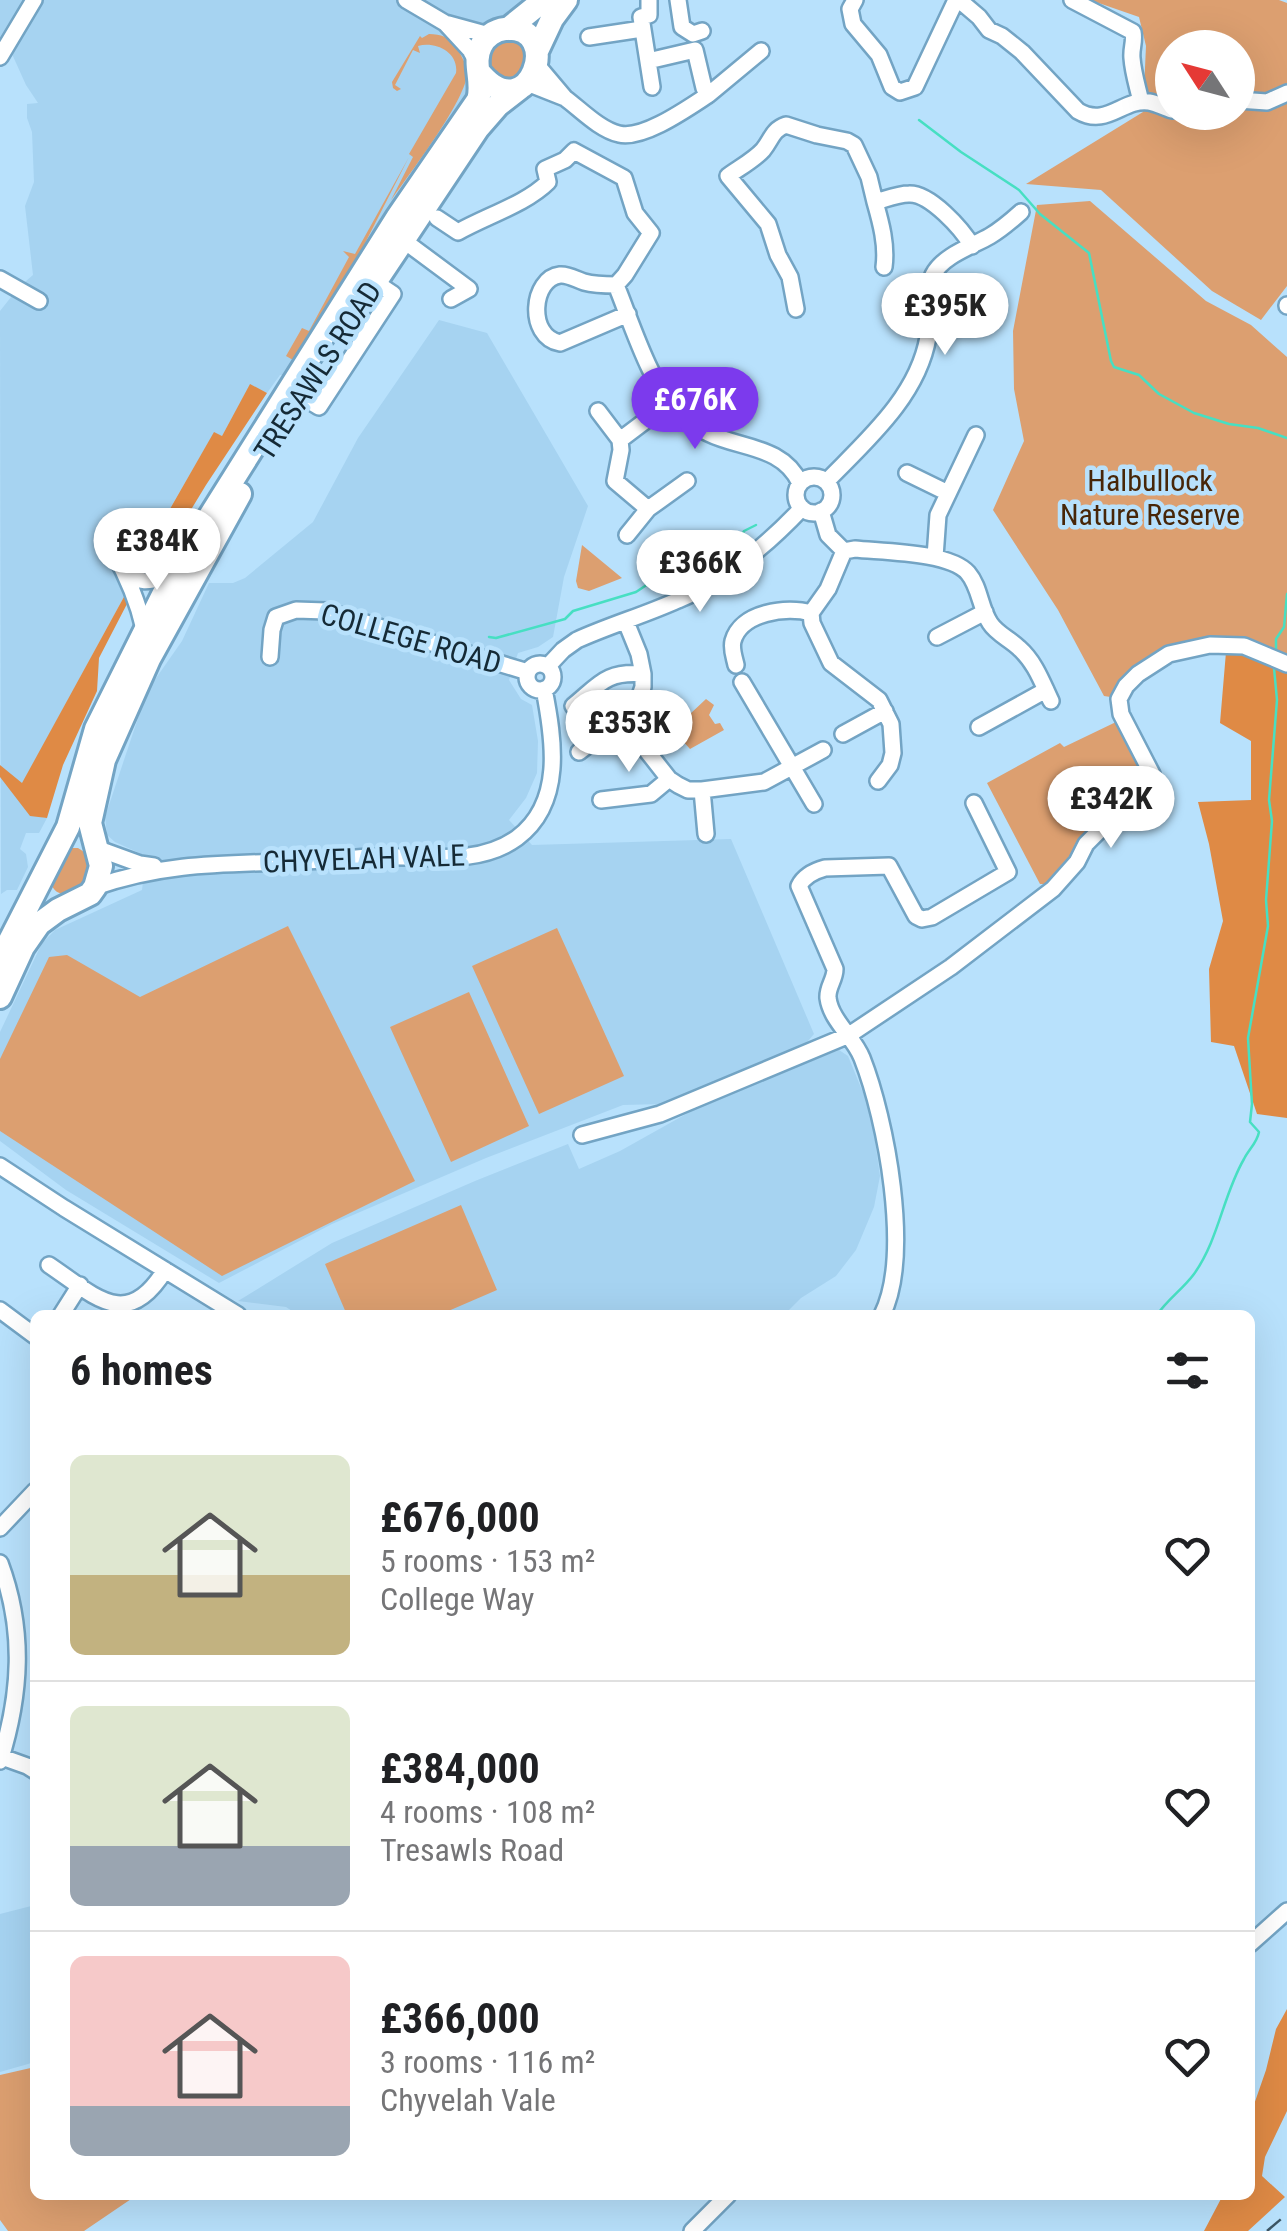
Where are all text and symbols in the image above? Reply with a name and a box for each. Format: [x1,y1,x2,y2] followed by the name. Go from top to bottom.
[1155,30,1255,130] north arrow
[1155,30,1255,130] map controls
[875,273,1015,358] pin: £395K
[247,275,388,467] street label: TRESAWLS ROAD
[904,286,986,324] text: £395K
[625,367,765,452] pin: £676K
[654,380,736,418] text: £676K
[1060,463,1240,532] park label: Halbullock Nature Reserve
[87,508,227,593] pin: £384K
[116,521,198,559] text: £384K
[630,530,770,615] pin: £366K
[659,543,741,581] text: £366K
[317,596,505,681] street label: COLLEGE ROAD
[559,690,699,775] pin: £353K
[588,703,670,741] text: £353K
[1041,766,1181,851] pin: £342K
[1070,779,1152,817] text: £342K
[262,837,466,880] street label: CHYVELAH VALE
[1160,1343,1215,1398] icon: filters
[70,1346,213,1395] text: 6 homes
[380,1493,540,1542] text: £676,000
[150,1495,270,1615] icon: home
[1160,1528,1215,1583] icon: heart
[380,1542,595,1580] text: 5 rooms · 153 m²
[380,1580,534,1618] text: College Way
[380,1744,540,1793] text: £384,000
[150,1746,270,1866] icon: home
[1160,1779,1215,1834] icon: heart
[380,1793,595,1831] text: 4 rooms · 108 m²
[380,1831,564,1869] text: Tresawls Road
[380,1994,540,2043] text: £366,000
[150,1996,270,2116] icon: home
[1160,2029,1215,2084] icon: heart
[380,2043,595,2081] text: 3 rooms · 116 m²
[380,2081,556,2119] text: Chyvelah Vale

